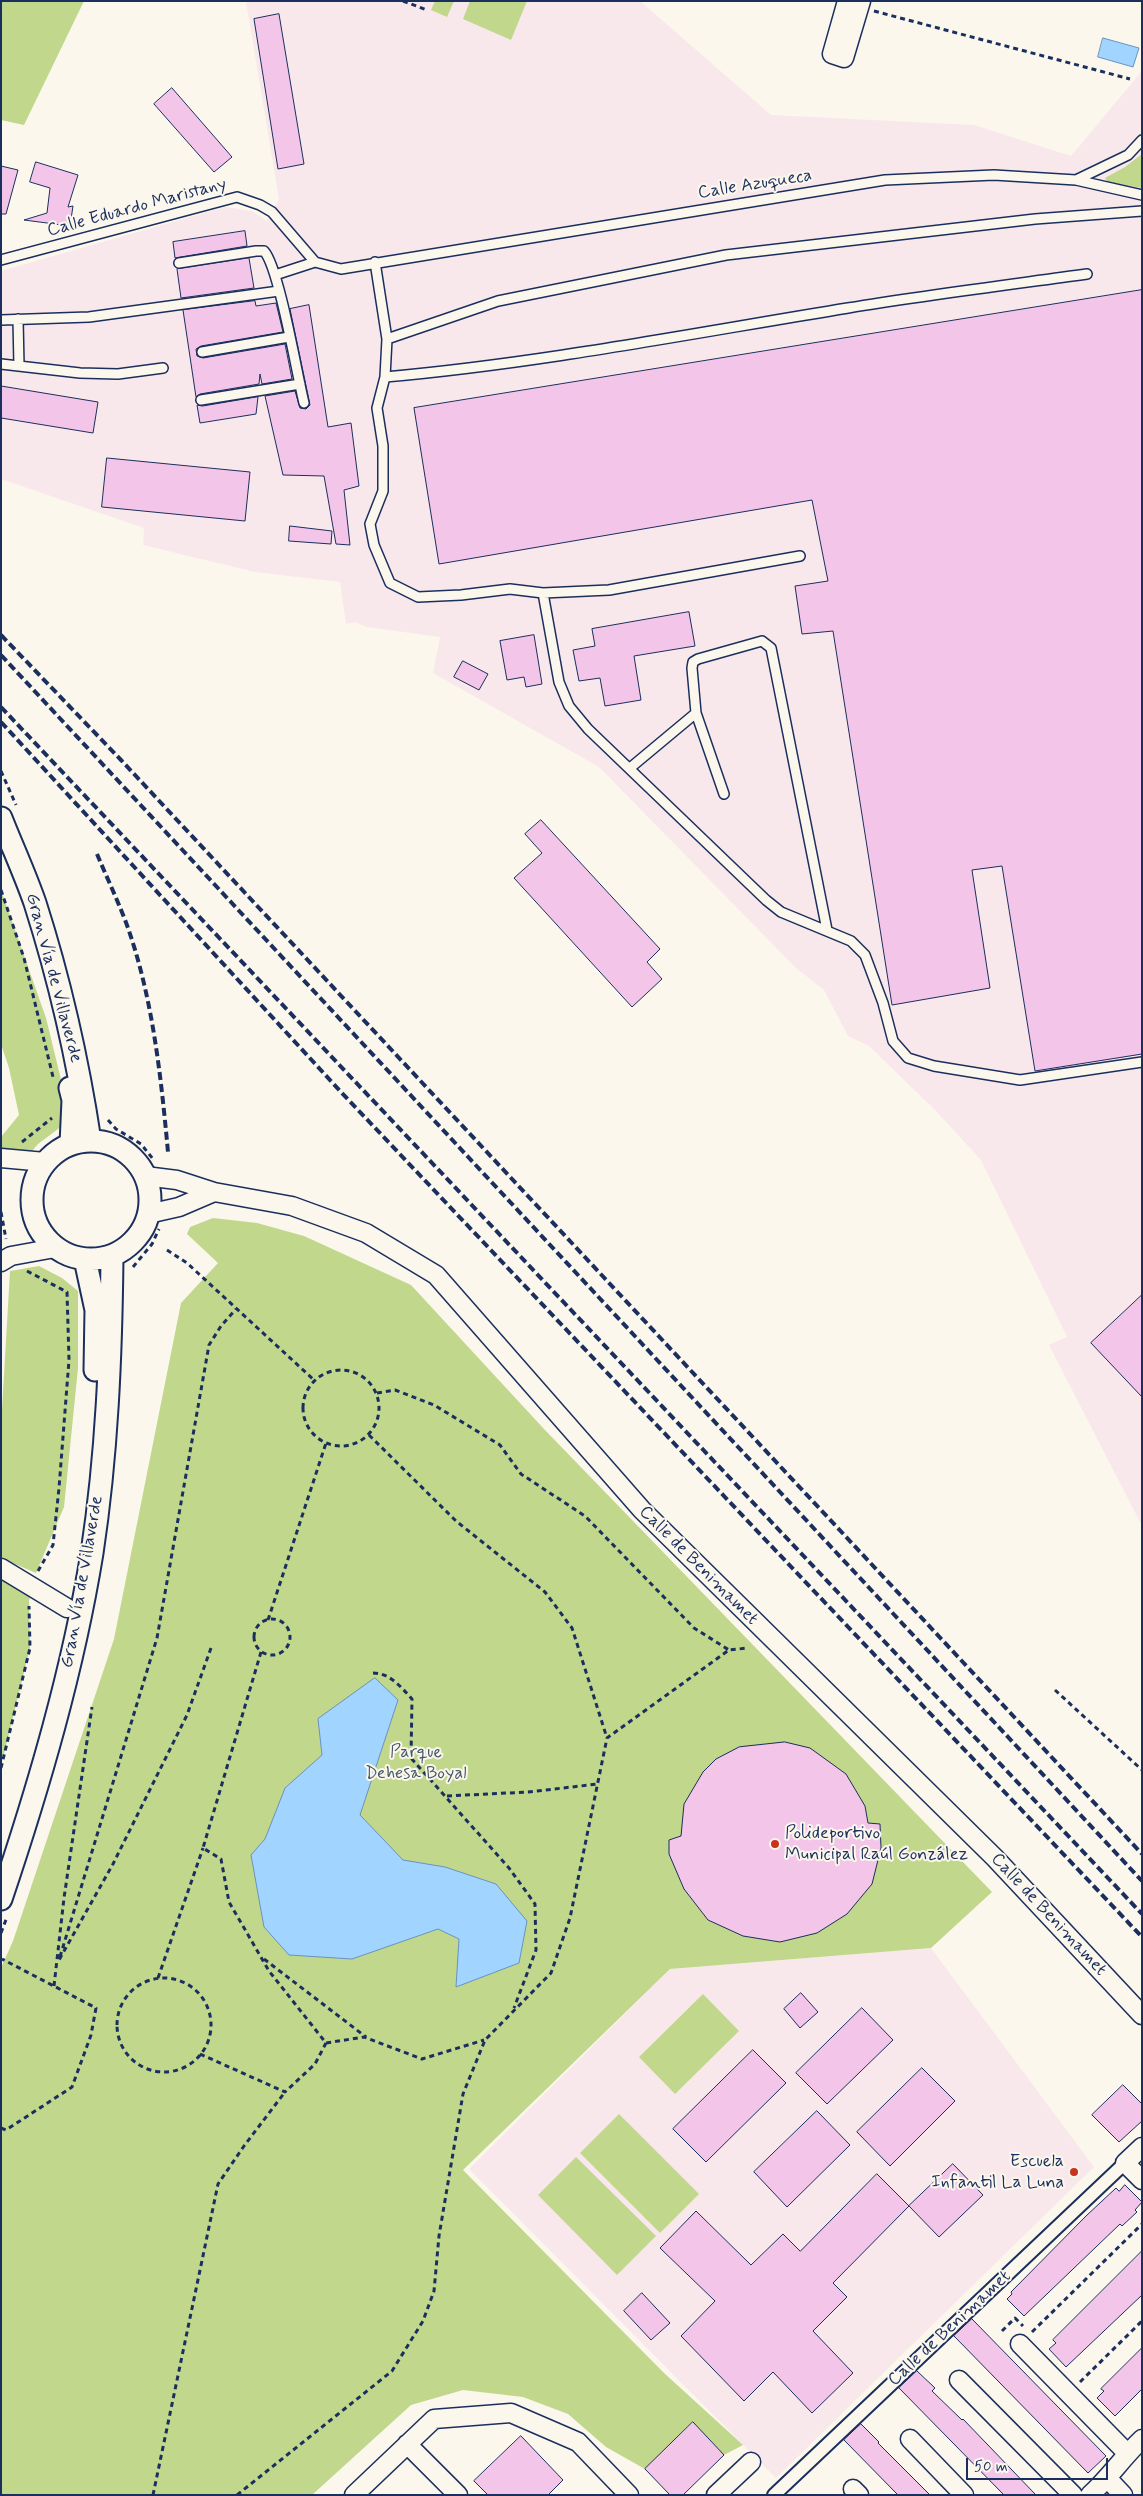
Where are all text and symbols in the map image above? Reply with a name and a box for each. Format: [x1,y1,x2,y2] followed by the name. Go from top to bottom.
[697,165,813,205] street label: Calle Azuqueca
[45,174,229,242] street label: Calle Eduardo Maristany
[20,891,86,1065] street label: Gran Vía de Villaverde
[57,1494,109,1670] street label: Gran Vía de Villaverde
[634,1502,762,1630] street label: Calle de Benimamet
[365,1742,467,1785] park label: Parque Dehesa Boyal
[785,1823,968,1866] place label: Polideportivo Municipal Raúl González
[769,1838,781,1850] marker: Polideportivo Municipal Raúl González
[986,1849,1110,1981] street label: Calle de Benimamet
[931,2151,1064,2194] place label: Escuela Infantil La Luna
[1068,2166,1080,2178] marker: Escuela Infantil La Luna
[884,2267,1016,2391] street label: Calle de Benimamet
[968,2448,1110,2480] scale bar
[974,2457,1008,2477] text: 50 m

